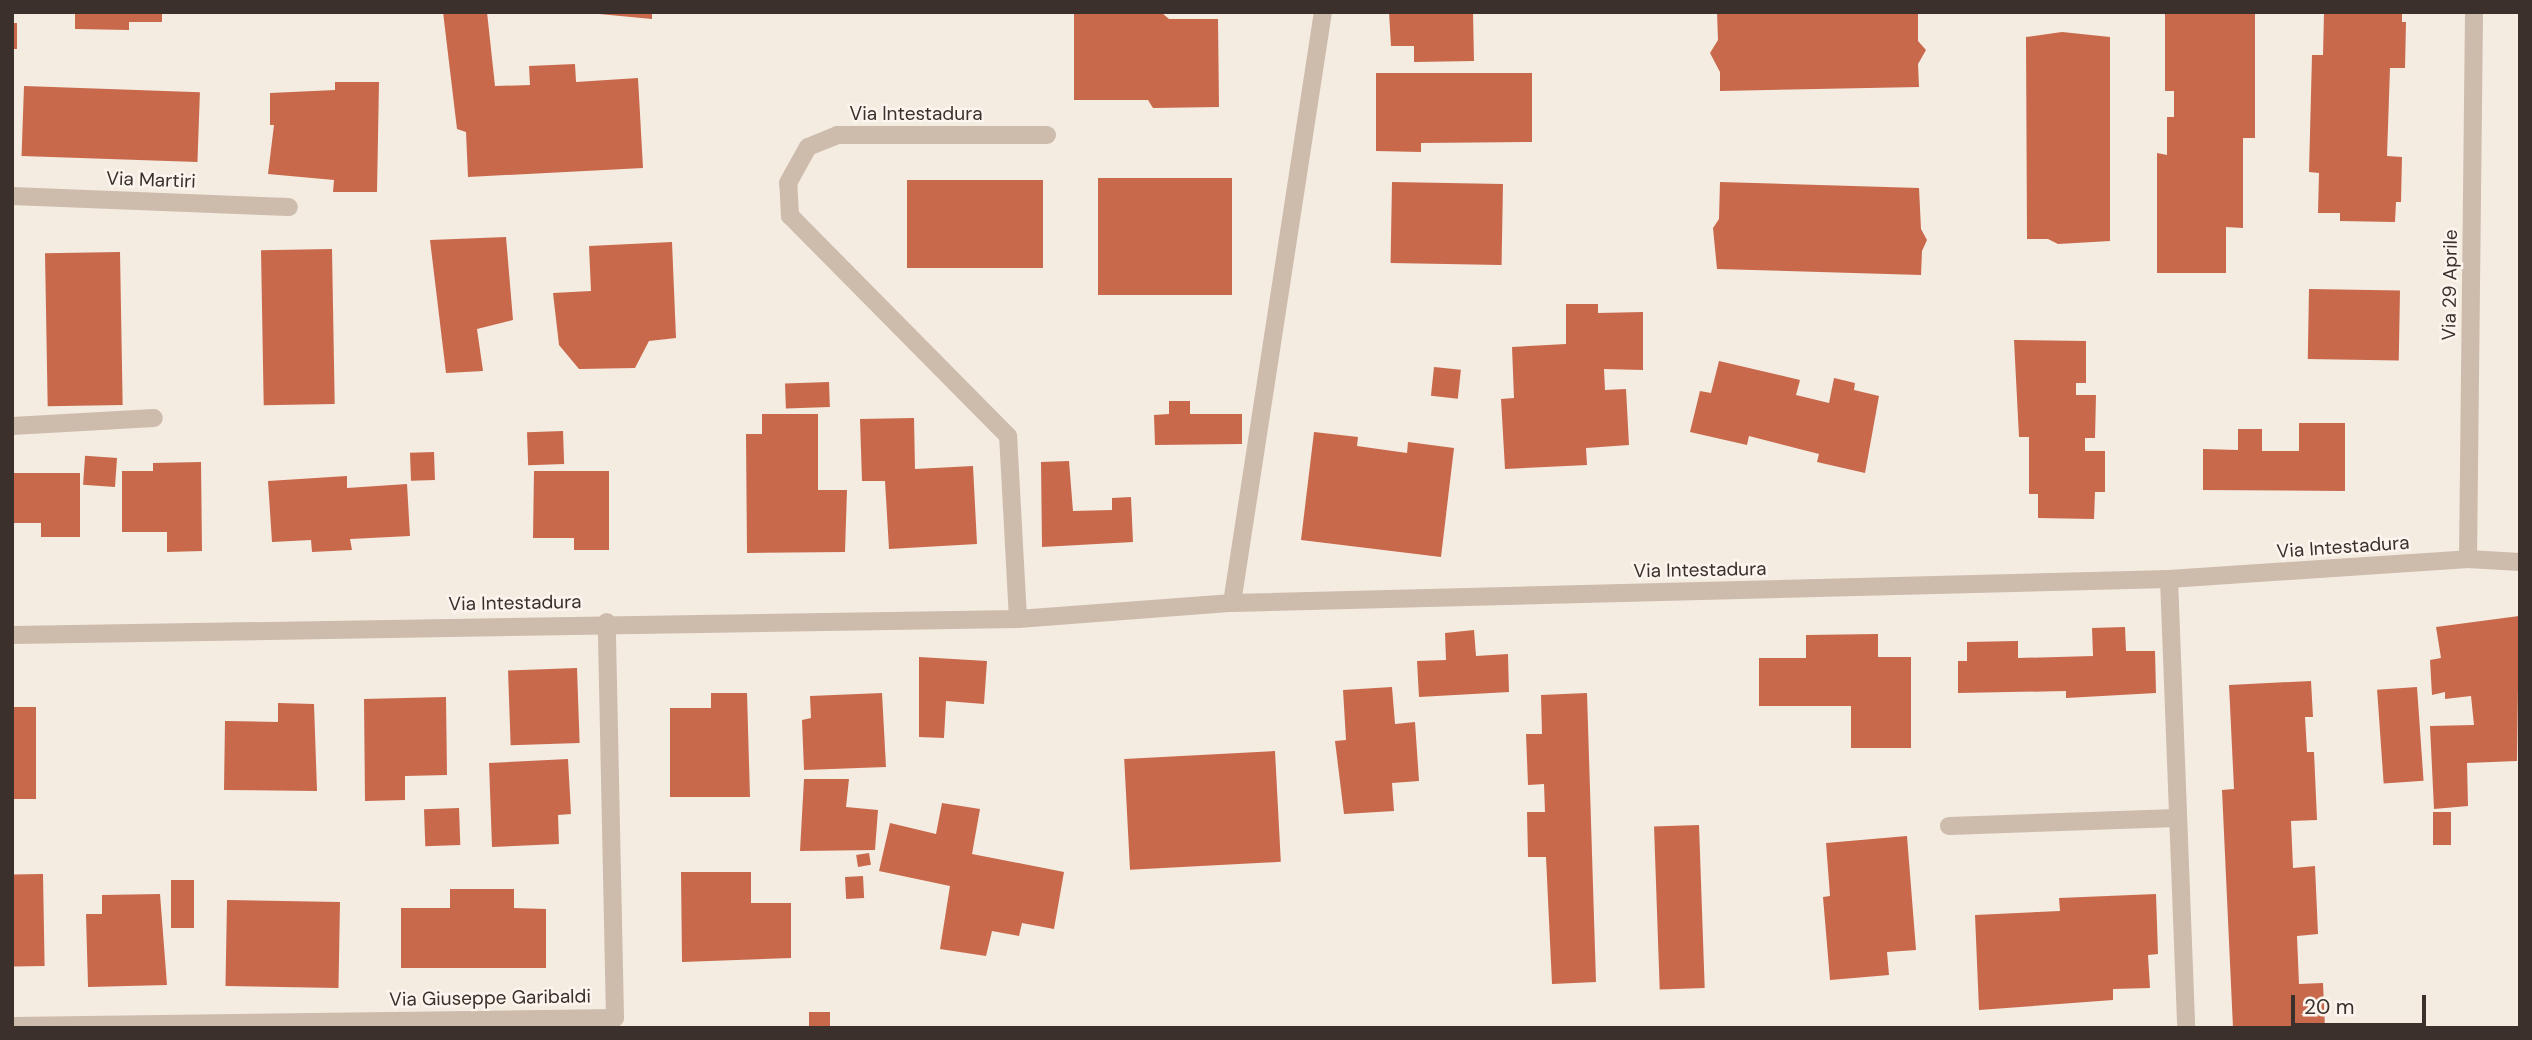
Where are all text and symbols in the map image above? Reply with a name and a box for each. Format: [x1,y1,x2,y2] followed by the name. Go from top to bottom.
[849,103,983,125] street label: Via Intestadura
[106,167,196,193] street label: Via Martiri
[2438,229,2462,341] street label: Via 29 Aprile
[2276,531,2410,563] street label: Via Intestadura
[1633,557,1767,583] street label: Via Intestadura
[448,590,582,616] street label: Via Intestadura
[2294,981,2429,1025] scale bar
[389,985,591,1011] street label: Via Giuseppe Garibaldi
[2304,993,2355,1021] text: 20 m

